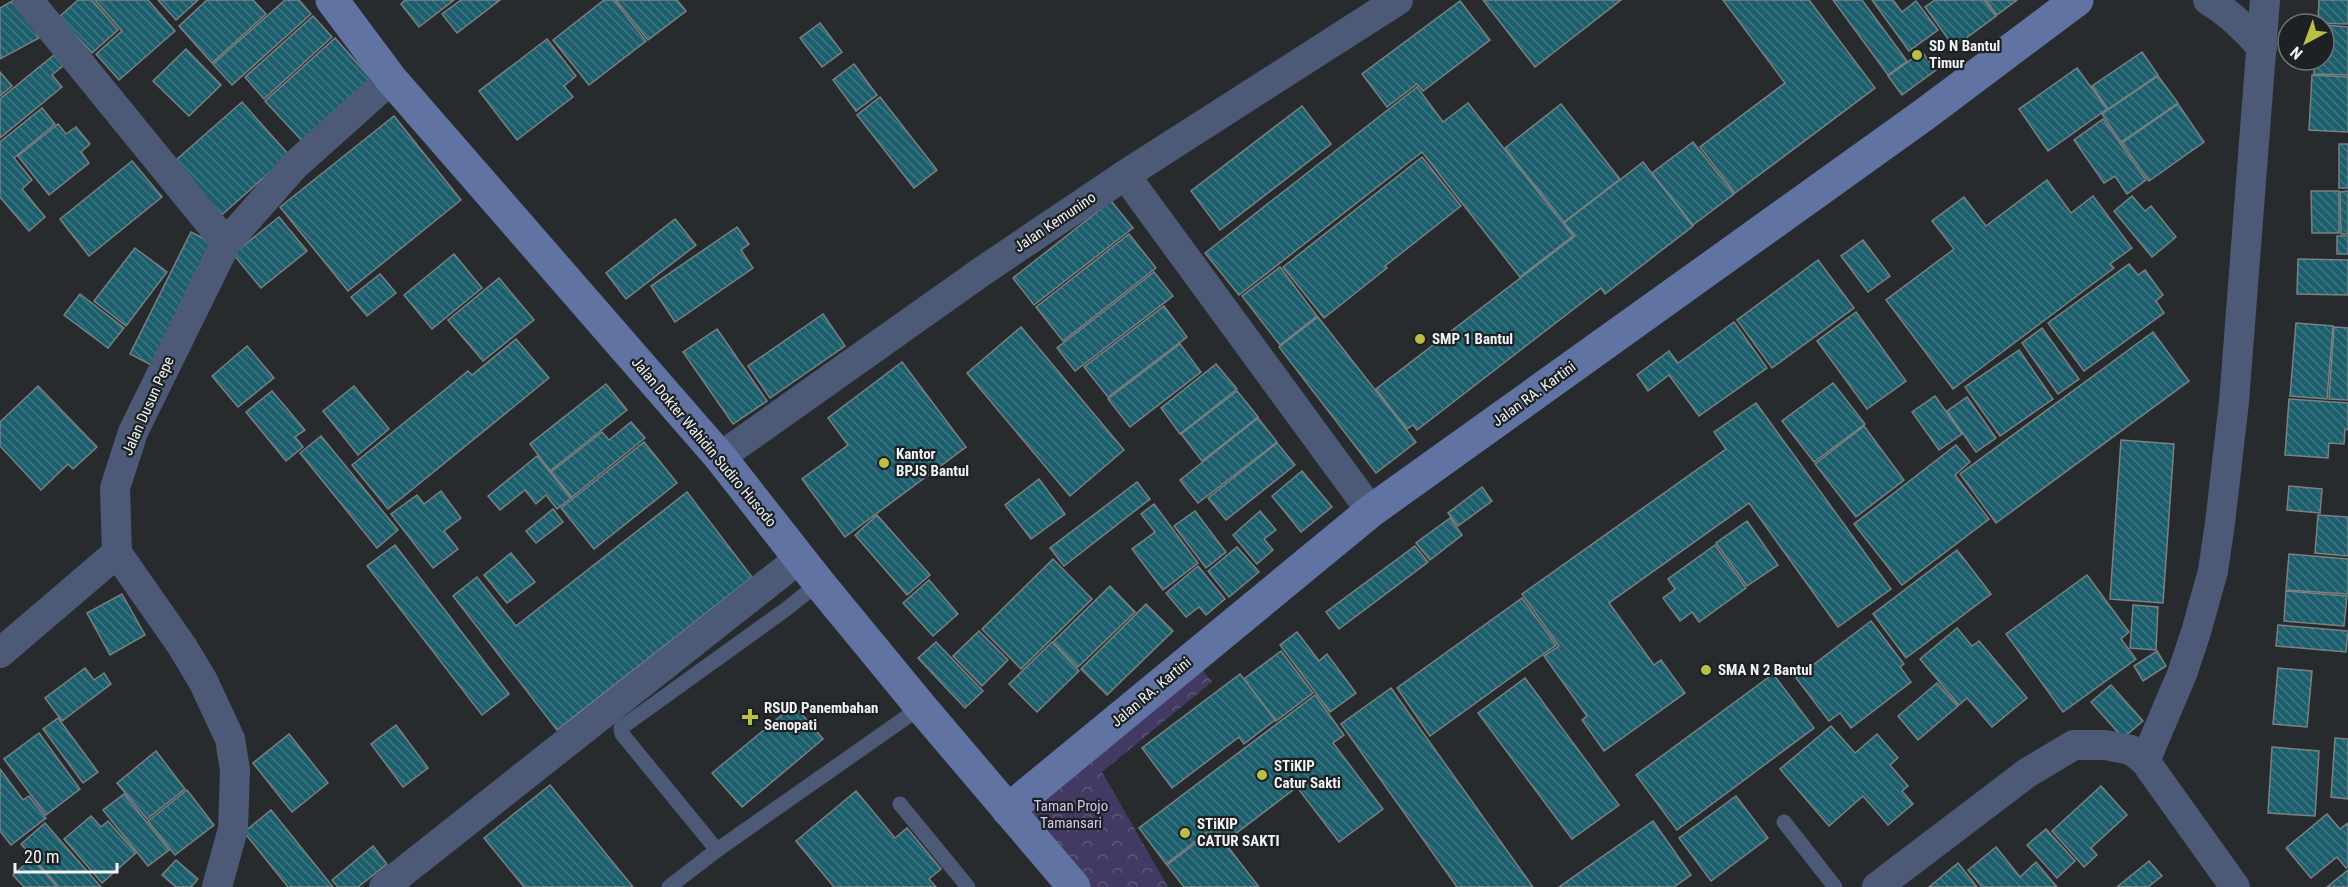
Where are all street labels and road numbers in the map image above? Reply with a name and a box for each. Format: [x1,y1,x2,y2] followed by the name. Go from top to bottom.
[1011,188,1099,256] street label: Jalan Kemunino
[628,353,780,531] street label: Jalan Dokter Wahidin Sudiro Husodo
[118,354,178,458] street label: Jalan Dusun Pepe
[1489,358,1579,430] street label: Jalan RA. Kartini
[1107,653,1195,731] street label: Jalan RA. Kartini

